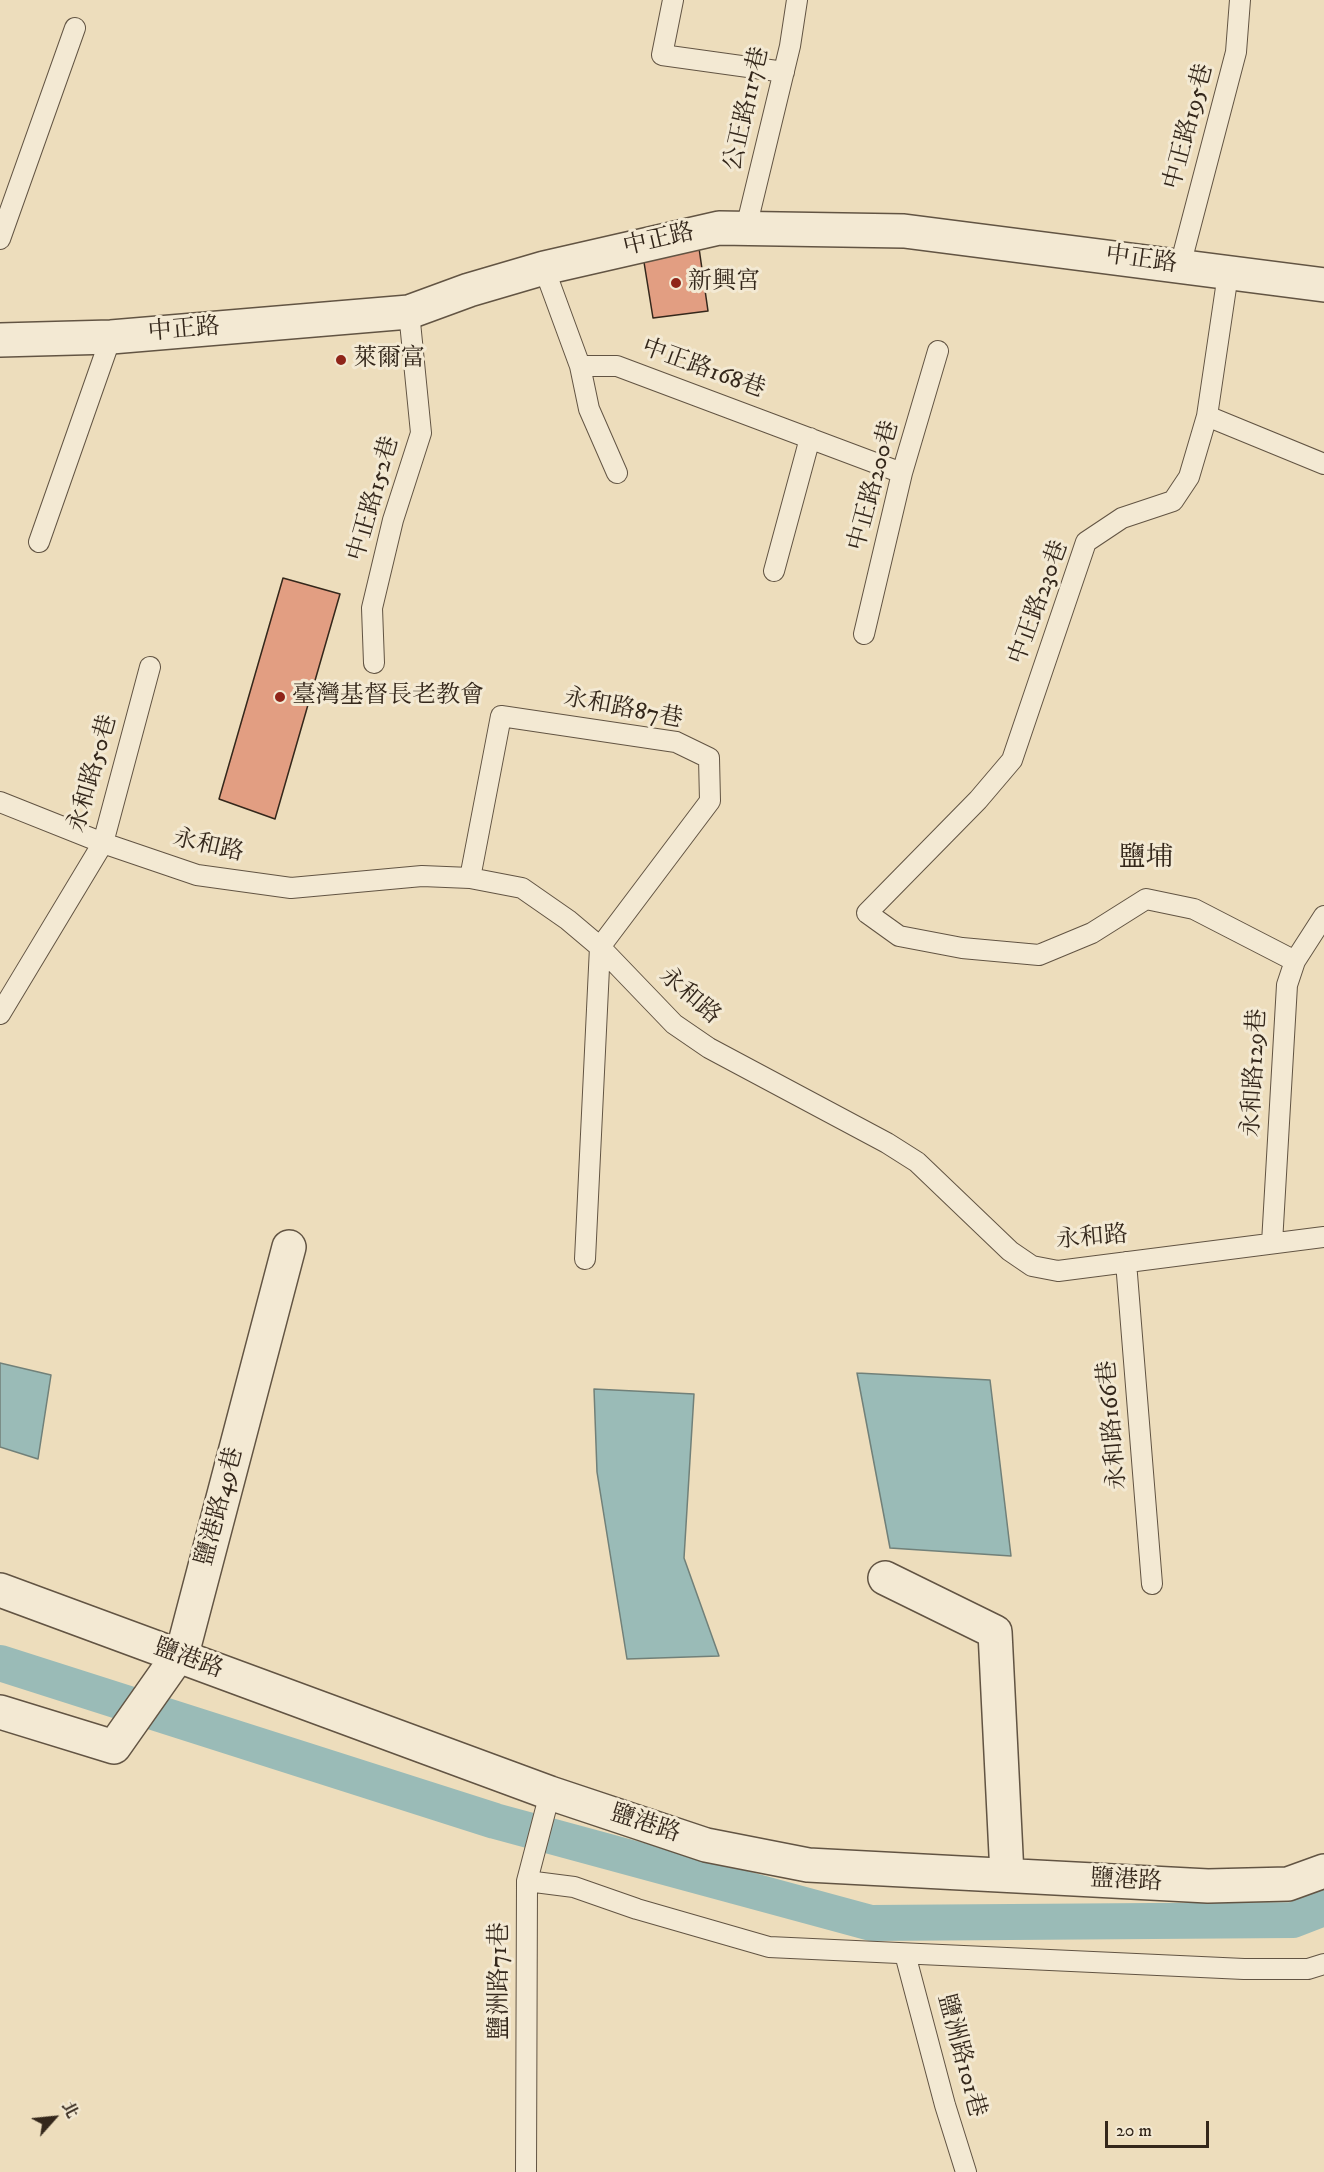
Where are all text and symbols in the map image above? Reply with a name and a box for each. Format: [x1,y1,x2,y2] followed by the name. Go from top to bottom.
[720,44,776,174] street label: 公正路117巷
[1159,61,1221,193] street label: 中正路195巷
[621,219,697,263] street label: 中正路
[1103,242,1179,280] street label: 中正路
[688,269,760,297] place label: 新興宮
[669,276,683,290] marker: 新興宮
[147,314,221,348] street label: 中正路
[637,334,769,406] street label: 中正路168巷
[353,346,425,374] place label: 萊爾富
[334,353,348,367] marker: 萊爾富
[844,418,906,554] street label: 中正路200巷
[343,433,407,565] street label: 中正路152巷
[1004,537,1076,669] street label: 中正路230巷
[292,683,484,711] place label: 臺灣基督長老教會
[561,684,685,736] street label: 永和路87巷
[273,690,287,704] marker: 臺灣基督長老教會
[64,712,124,836] street label: 永和路50巷
[170,825,246,869] street label: 永和路
[1119,843,1173,875] district label: 鹽埔
[652,963,726,1031] street label: 永和路
[1238,1008,1274,1138] street label: 永和路129巷
[1055,1222,1129,1256] street label: 永和路
[1094,1359,1134,1491] street label: 永和路166巷
[191,1444,251,1570] street label: 鹽港路49巷
[149,1634,227,1686] street label: 鹽港路
[606,1800,684,1850] street label: 鹽港路
[1089,1866,1163,1898] street label: 鹽港路
[487,1922,515,2040] street label: 鹽洲路71巷
[930,1991,990,2121] street label: 鹽洲路101巷
[24,2088,84,2148] north arrow
[57,2098,83,2121] text: 北
[1108,2109,1212,2147] scale bar
[1116,2120,1152,2142] text: 20 m

